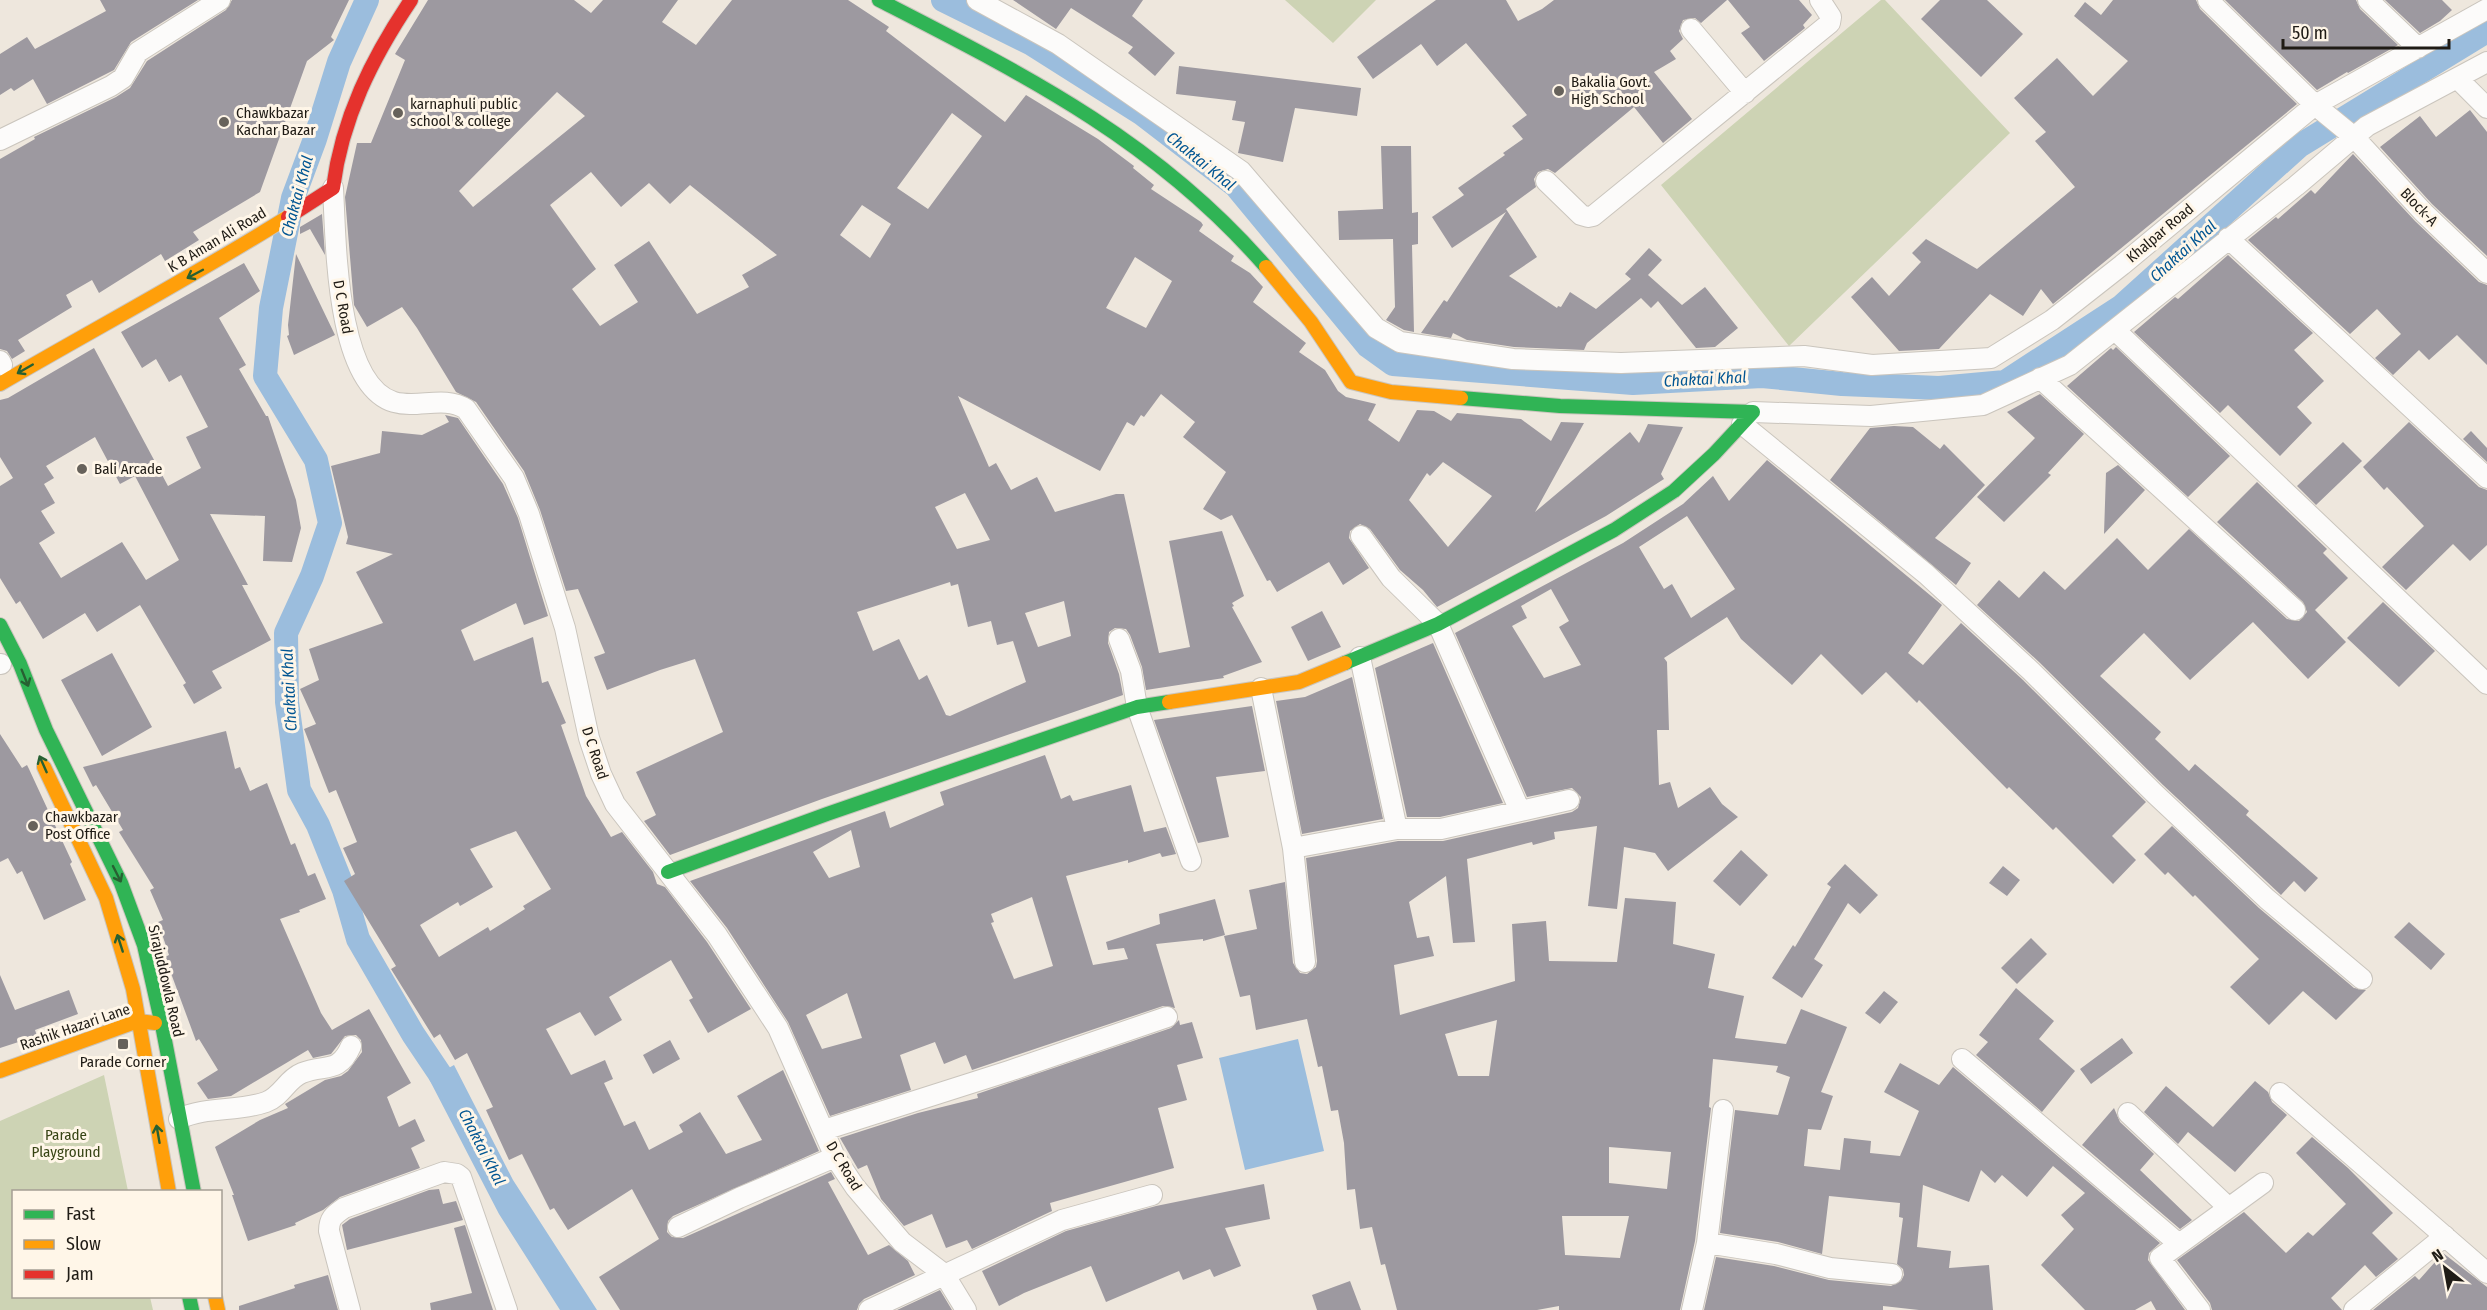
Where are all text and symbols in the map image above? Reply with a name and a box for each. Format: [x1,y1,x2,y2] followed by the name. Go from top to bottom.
[2283,12,2450,50] scale bar
[2292,22,2328,44] text: 50 m
[1571,73,1650,108] place label: Bakalia Govt. High School
[1552,84,1566,98] marker: Bakalia Govt. High School
[410,95,518,130] place label: karnaphuli public school & college
[236,104,316,139] place label: Chawkbazar Kachar Bazar
[391,106,405,120] marker: karnaphuli public school & college
[217,115,231,129] marker: Chawkbazar Kachar Bazar
[1163,128,1239,194] water label: Chaktai Khal
[277,154,317,238] water label: Chaktai Khal
[2396,184,2442,230] street label: Block-A
[2123,200,2197,266] street label: Khalpar Road
[165,204,269,276] street label: K B Aman Ali Road
[2146,216,2220,286] water label: Chaktai Khal
[187,268,204,280] one-way arrow
[329,279,357,335] street label: D C Road
[17,364,34,376] one-way arrow
[1663,367,1747,391] water label: Chaktai Khal
[94,460,162,478] place label: Bali Arcade
[75,462,89,476] marker: Bali Arcade
[277,648,301,732] water label: Chaktai Khal
[20,668,31,687] one-way arrow
[578,724,612,782] street label: D C Road
[36,756,48,774] one-way arrow
[45,808,119,843] place label: Chawkbazar Post Office
[26,819,40,833] marker: Chawkbazar Post Office
[111,864,123,882] one-way arrow
[144,923,188,1039] street label: Sirajuddowla Road
[114,934,125,953] one-way arrow
[18,1000,132,1054] street label: Rashik Hazari Lane
[116,1037,130,1051] marker: Parade Corner
[80,1053,167,1071] place label: Parade Corner
[455,1106,509,1188] water label: Chaktai Khal
[152,1125,163,1144] one-way arrow
[32,1126,100,1161] park label: Parade Playground
[822,1138,866,1194] street label: D C Road
[12,1190,222,1298] legend
[66,1203,95,1225] text: Fast
[66,1233,101,1255] text: Slow
[2415,1238,2475,1298] north arrow
[2429,1245,2447,1266] text: N
[66,1263,94,1285] text: Jam

